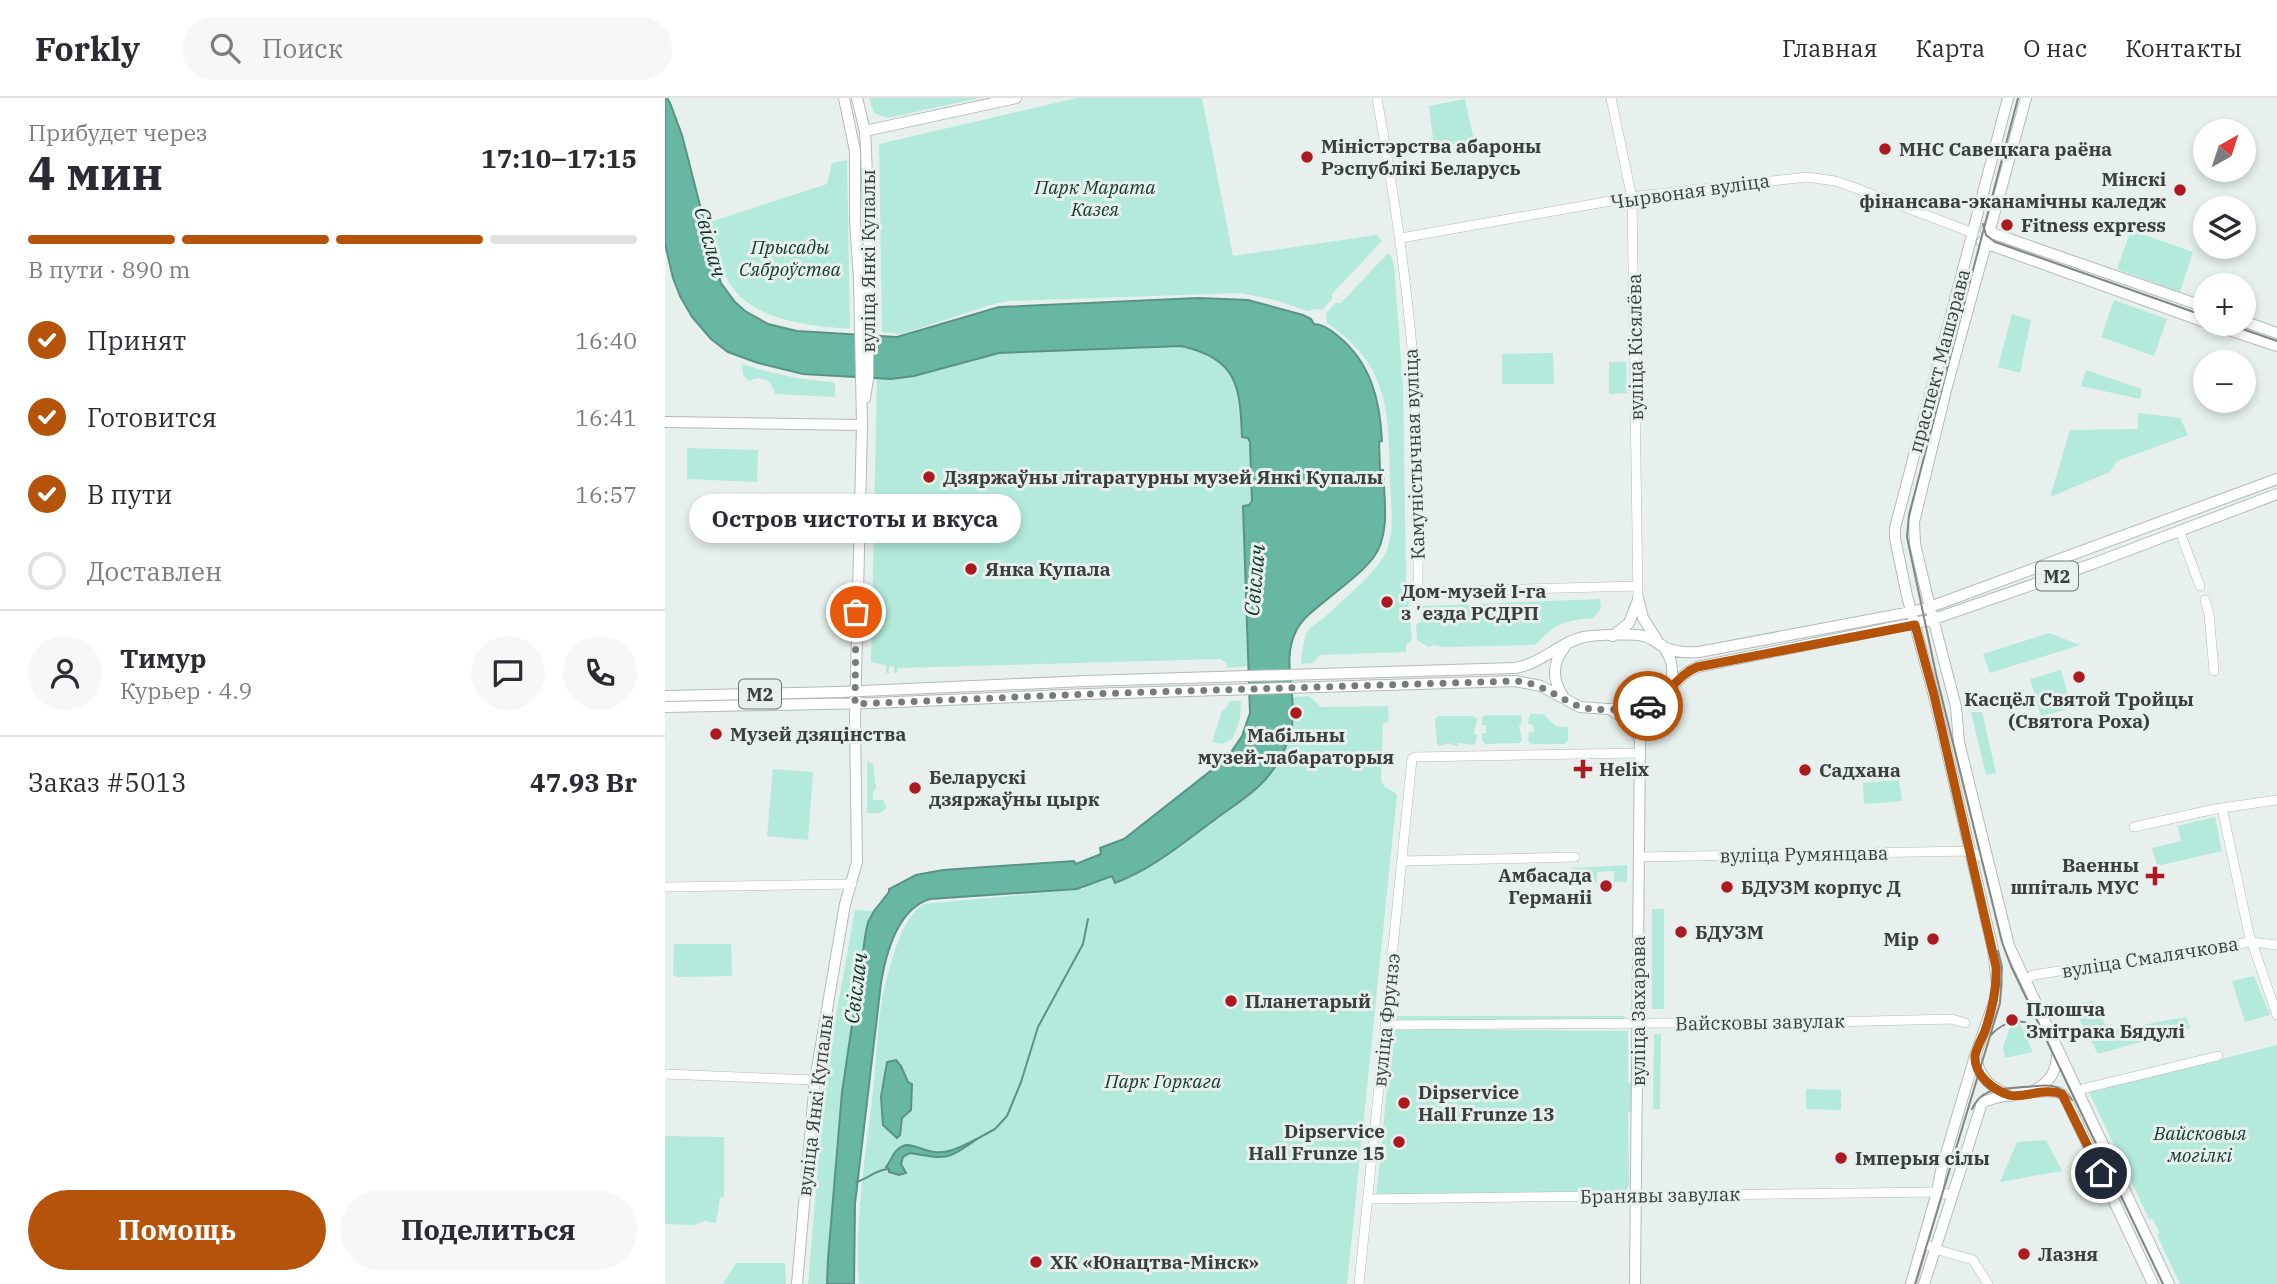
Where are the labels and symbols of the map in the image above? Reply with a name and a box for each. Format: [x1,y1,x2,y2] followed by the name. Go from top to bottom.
[2193,119,2256,182] north arrow
[1321,134,1541,180] place label: Міністэрства абароны Рэспублікі Беларусь
[1899,137,2112,161] place label: МНС Савецкага раёна
[1877,141,1893,157] marker: МНС Савецкага раёна
[1299,149,1315,165] marker: Міністэрства абароны Рэспублікі Беларусь
[1859,167,2167,213] place label: Мінскі фінансава-эканамічны каледж
[1609,168,1771,214] street label: Чырвоная вуліца
[856,169,880,353] street label: вуліца Янкі Купалы
[1033,175,1156,221] park label: Парк Марата Казея
[2172,182,2188,198] marker: Мінскі фінансава-эканамічны каледж
[688,204,734,280] water label: Свіслач
[2021,213,2166,237] place label: Fitness express
[1999,217,2015,233] marker: Fitness express
[739,235,842,281] park label: Прысады Сяброўства
[1903,266,1975,456] street label: праспект Машэрава
[1622,273,1648,421] street label: вуліца Кісялёва
[1398,348,1430,560] street label: Камуністычная вуліца
[943,465,1383,489] place label: Дзяржаўны літаратурны музей Янкі Купалы
[921,469,937,485] marker: Дзяржаўны літаратурны музей Янкі Купалы
[690,493,1022,542] callout: Остров чистоты и вкуса
[1237,543,1271,617] water label: Свіслач
[985,557,1111,581] place label: Янка Купала
[963,561,979,577] marker: Янка Купала
[2036,562,2078,590] road number: М2
[1401,579,1547,625] place label: Дом-музей I-га зʼезда РСДРП
[826,582,886,642] pin
[1379,594,1395,610] marker: Дом-музей I-га зʼезда РСДРП
[2071,669,2087,685] marker: Касцёл Святой Тройцы (Святога Роха)
[1613,671,1683,741] courier
[739,680,781,708] road number: М2
[1964,687,2194,733] place label: Касцёл Святой Тройцы (Святога Роха)
[1288,705,1304,721] marker: Мабільны музей-лабараторыя
[730,722,907,746] place label: Музей дзяцінства
[1198,723,1394,769] place label: Мабільны музей-лабараторыя
[708,726,724,742] marker: Музей дзяцінства
[1599,757,1649,781] place label: Helix
[1819,758,1901,782] place label: Садхана
[1573,759,1593,779] marker: Helix
[1797,762,1813,778] marker: Садхана
[929,765,1100,811] place label: Беларускі дзяржаўны цырк
[907,780,923,796] marker: Беларускі дзяржаўны цырк
[1719,841,1889,867] street label: вуліца Румянцава
[2011,853,2139,899] place label: Ваенны шпіталь МУС
[1498,863,1592,909] place label: Амбасада Германіі
[2145,866,2165,886] marker: Ваенны шпіталь МУС
[1741,875,1901,899] place label: БДУЗМ корпус Д
[1598,878,1614,894] marker: Амбасада Германіі
[1719,879,1735,895] marker: БДУЗМ корпус Д
[1695,920,1764,944] place label: БДУЗМ
[1673,924,1689,940] marker: БДУЗМ
[1884,927,1919,951] place label: Мір
[1925,931,1941,947] marker: Мір
[2060,931,2240,983] street label: вуліца Смалячкова
[1626,936,1650,1086] street label: вуліца Захарава
[837,951,873,1025] water label: Свіслач
[1367,952,1405,1088] street label: вуліца Фрунзэ
[1245,989,1371,1013] place label: Планетарый
[1223,993,1239,1009] marker: Планетарый
[2026,997,2185,1043] place label: Плошча Змітрака Бядулі
[1675,1009,1845,1035] street label: Вайсковы завулак
[792,1012,838,1198] street label: вуліца Янкі Купалы
[2004,1012,2020,1028] marker: Плошча Змітрака Бядулі
[1104,1069,1222,1093] park label: Парк Горкага
[1418,1080,1555,1126] place label: Dipservice Hall Frunze 13
[1396,1095,1412,1111] marker: Dipservice Hall Frunze 13
[1248,1119,1385,1165] place label: Dipservice Hall Frunze 15
[2152,1121,2247,1167] park label: Вайсковыя могілкі
[1391,1134,1407,1150] marker: Dipservice Hall Frunze 15
[2071,1143,2131,1203] pin
[1855,1146,1990,1170] place label: Імперыя сілы
[1833,1150,1849,1166] marker: Імперыя сілы
[1580,1182,1740,1208] street label: Бранявы завулак
[2038,1242,2098,1266] place label: Лазня
[2016,1246,2032,1262] marker: Лазня
[1050,1250,1259,1274] place label: ХК «Юнацтва-Мінск»
[1028,1254,1044,1270] marker: ХК «Юнацтва-Мінск»

